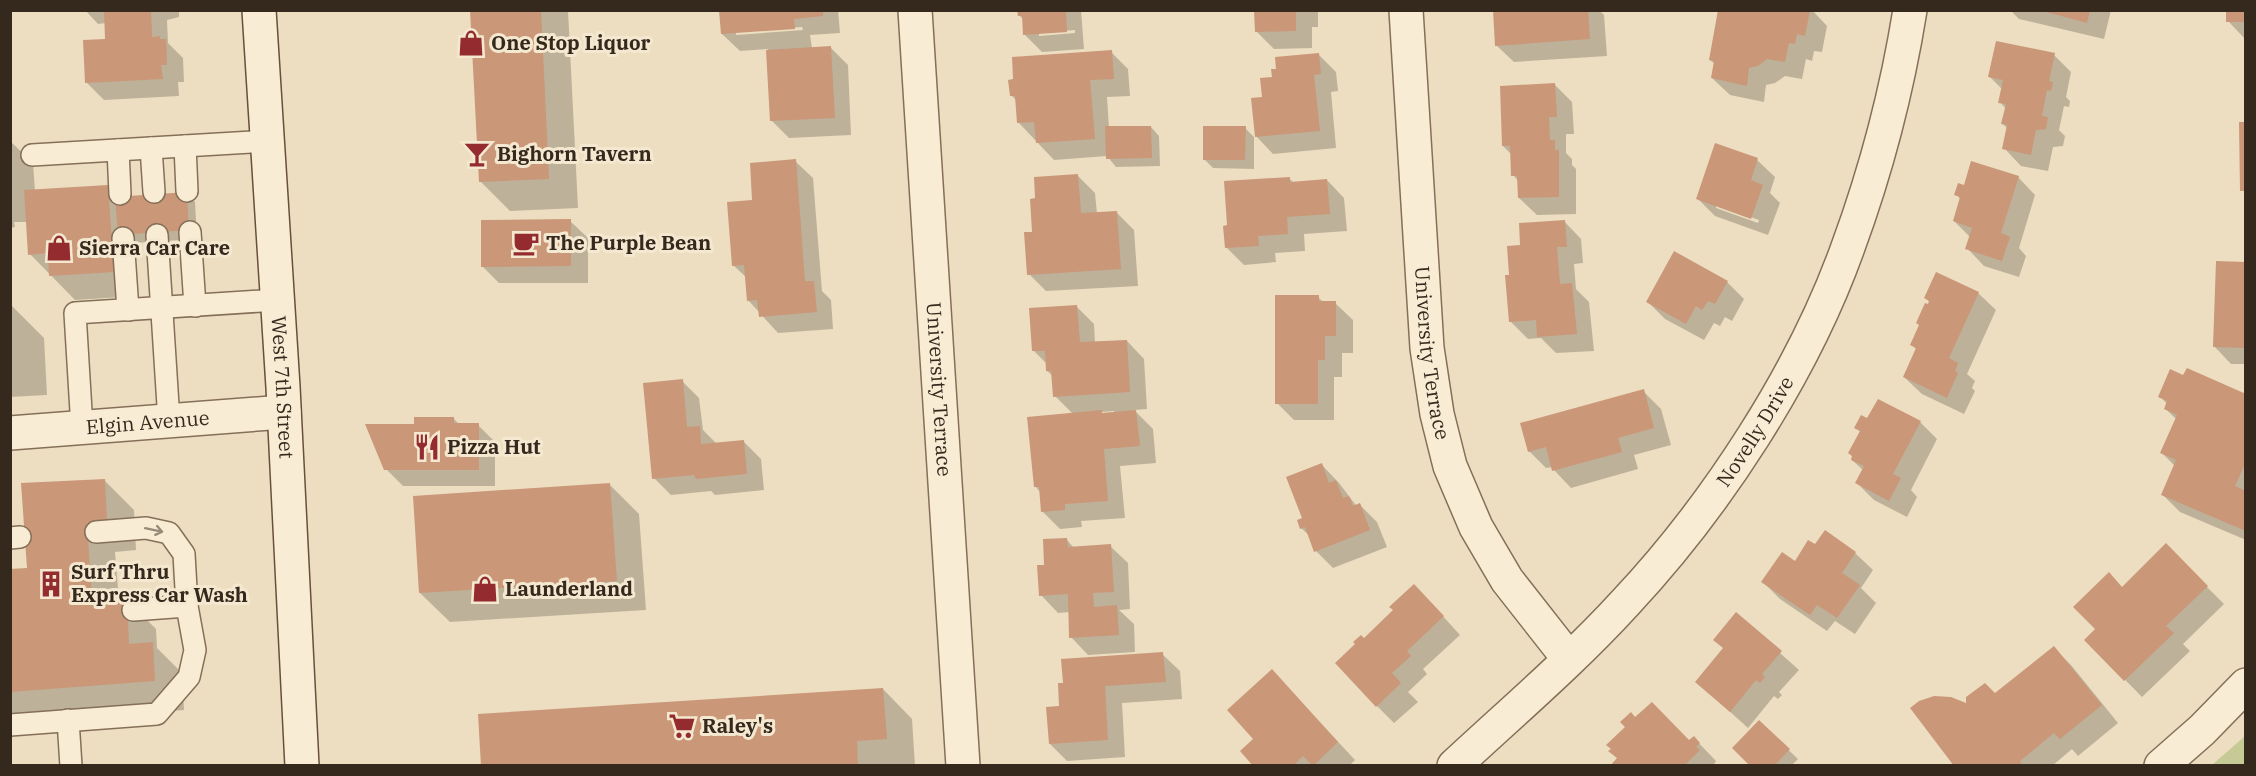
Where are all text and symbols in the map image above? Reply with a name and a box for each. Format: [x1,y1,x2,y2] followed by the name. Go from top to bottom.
[456,28,486,58] shop icon: One Stop Liquor
[491,29,651,56] place label: One Stop Liquor
[462,139,492,169] bar icon: Bighorn Tavern
[497,140,652,167] place label: Bighorn Tavern
[511,228,541,258] cafe icon: The Purple Bean
[546,229,711,256] place label: The Purple Bean
[44,233,74,263] shop icon: Sierra Car Care
[79,234,230,261] place label: Sierra Car Care
[1409,265,1457,442] street label: University Terrace
[921,301,959,477] street label: University Terrace
[266,315,301,459] street label: West 7th Street
[1710,371,1799,492] street label: Novelly Drive
[85,404,210,440] street label: Elgin Avenue
[412,432,442,462] restaurant icon: Pizza Hut
[447,433,541,460] place label: Pizza Hut
[144,525,164,536] one-way arrow
[71,558,248,608] place label: Surf Thru Express Car Wash
[36,569,66,599] building icon: Surf Thru Express Car Wash
[470,574,500,604] shop icon: Launderland
[505,575,633,602] place label: Launderland
[667,711,697,741] supermarket icon: Raley's
[702,712,773,739] place label: Raley's

